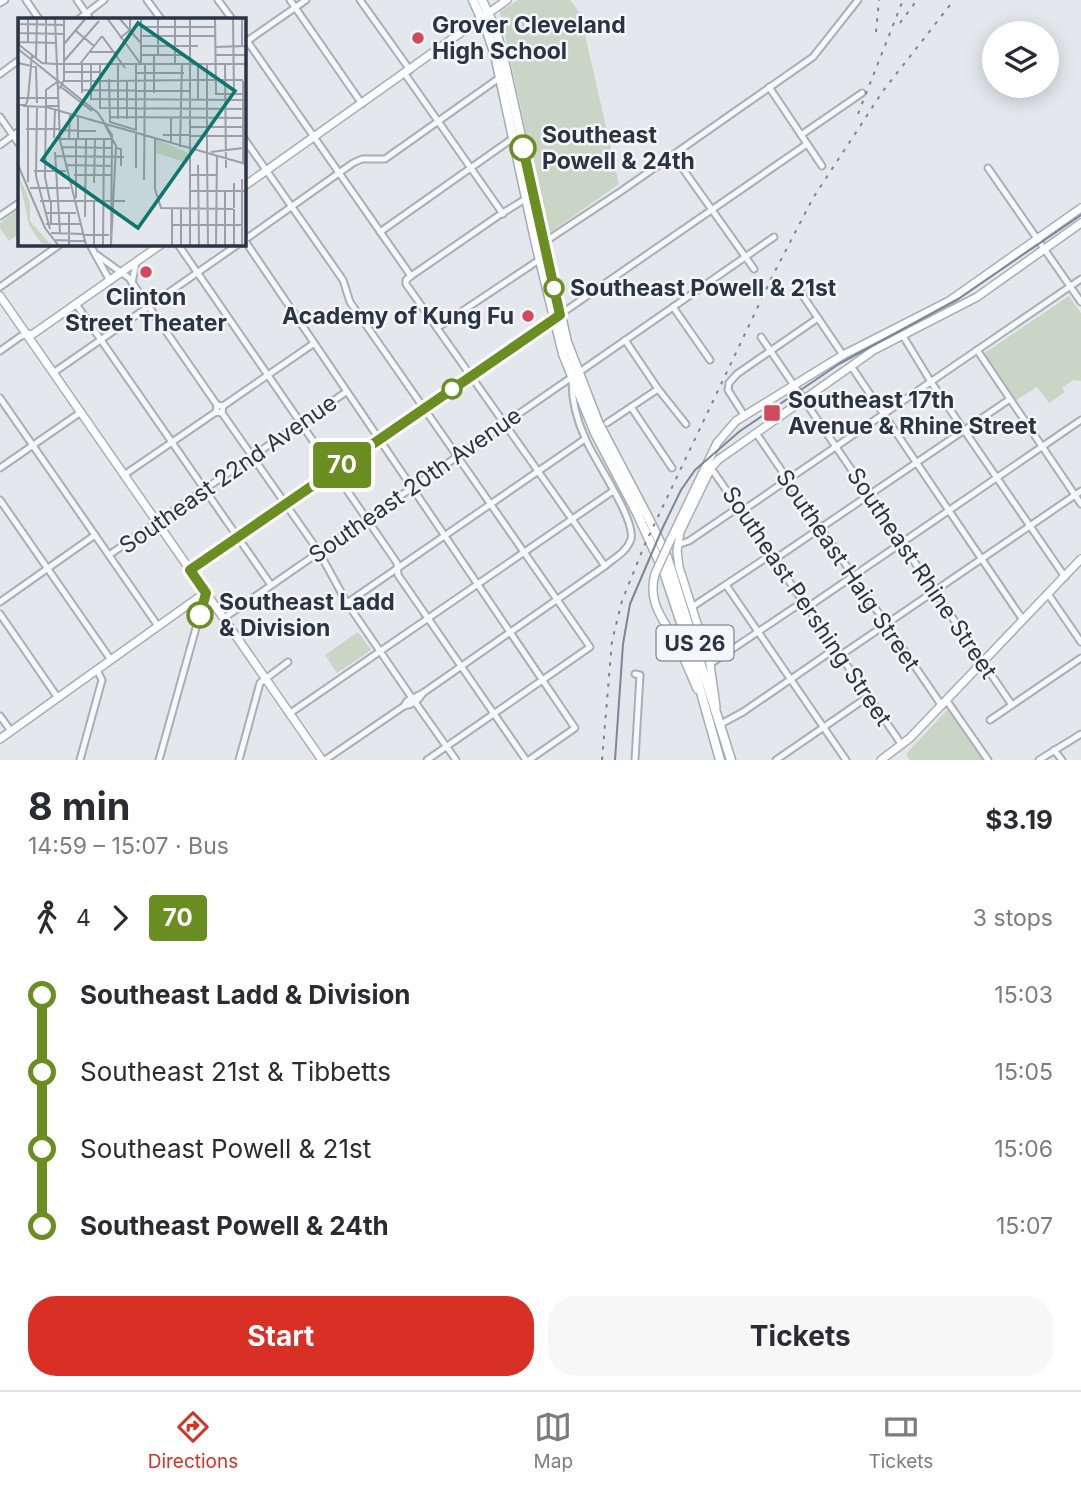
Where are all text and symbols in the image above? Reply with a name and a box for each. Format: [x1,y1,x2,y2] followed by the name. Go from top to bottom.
[432,11,626,65] place label: Grover Cleveland High School
[18,18,245,245] inset map
[982,21,1059,98] map controls
[982,21,1059,98] button: layers
[410,30,426,46] marker: Grover Cleveland High School
[542,121,695,175] place label: Southeast Powell & 24th
[510,135,536,161] marker: Southeast Powell & 24th
[138,264,154,280] marker: Clinton Street Theater
[570,274,837,302] place label: Southeast Powell & 21st
[544,278,564,298] marker: Southeast Powell & 21st
[65,283,227,337] place label: Clinton Street Theater
[282,302,514,330] place label: Academy of Kung Fu
[520,308,536,324] marker: Academy of Kung Fu
[442,379,462,399] unlabelled marker
[788,386,1037,440] place label: Southeast 17th Avenue & Rhine Street
[114,388,342,560] street label: Southeast 22nd Avenue
[303,401,527,569] street label: Southeast 20th Avenue
[762,403,782,423] marker: Southeast 17th Avenue & Rhine Street
[310,442,374,488] line badge: 70
[327,450,357,479] text: 70
[841,462,1003,684] street label: Southeast Rhine Street
[770,464,926,676] street label: Southeast Haig Street
[716,481,898,732] street label: Southeast Pershing Street
[219,588,395,642] place label: Southeast Ladd & Division
[187,602,213,628] marker: Southeast Ladd & Division
[656,626,734,660] road number: US 26
[28,783,130,829] text: 8 min
[985,804,1053,835] text: $3.19
[28,832,229,860] text: 14:59 – 15:07 · Bus
[28,899,66,937] icon: walk
[101,899,139,937] icon: forward
[163,903,193,932] text: 70
[76,904,91,932] text: 4
[973,904,1053,932] text: 3 stops
[80,979,411,1010] text: Southeast Ladd & Division
[994,981,1053,1009] text: 15:03
[80,1056,391,1087] text: Southeast 21st & Tibbetts
[995,1058,1053,1086] text: 15:05
[80,1133,371,1164] text: Southeast Powell & 21st
[994,1135,1053,1163] text: 15:06
[80,1210,389,1241] text: Southeast Powell & 24th
[996,1212,1053,1240] text: 15:07
[28,1296,534,1376] button: Start
[548,1296,1053,1376] button: Tickets
[148,1408,238,1473] tab: Directions
[534,1408,573,1473] tab: Map
[868,1408,933,1473] tab: Tickets

